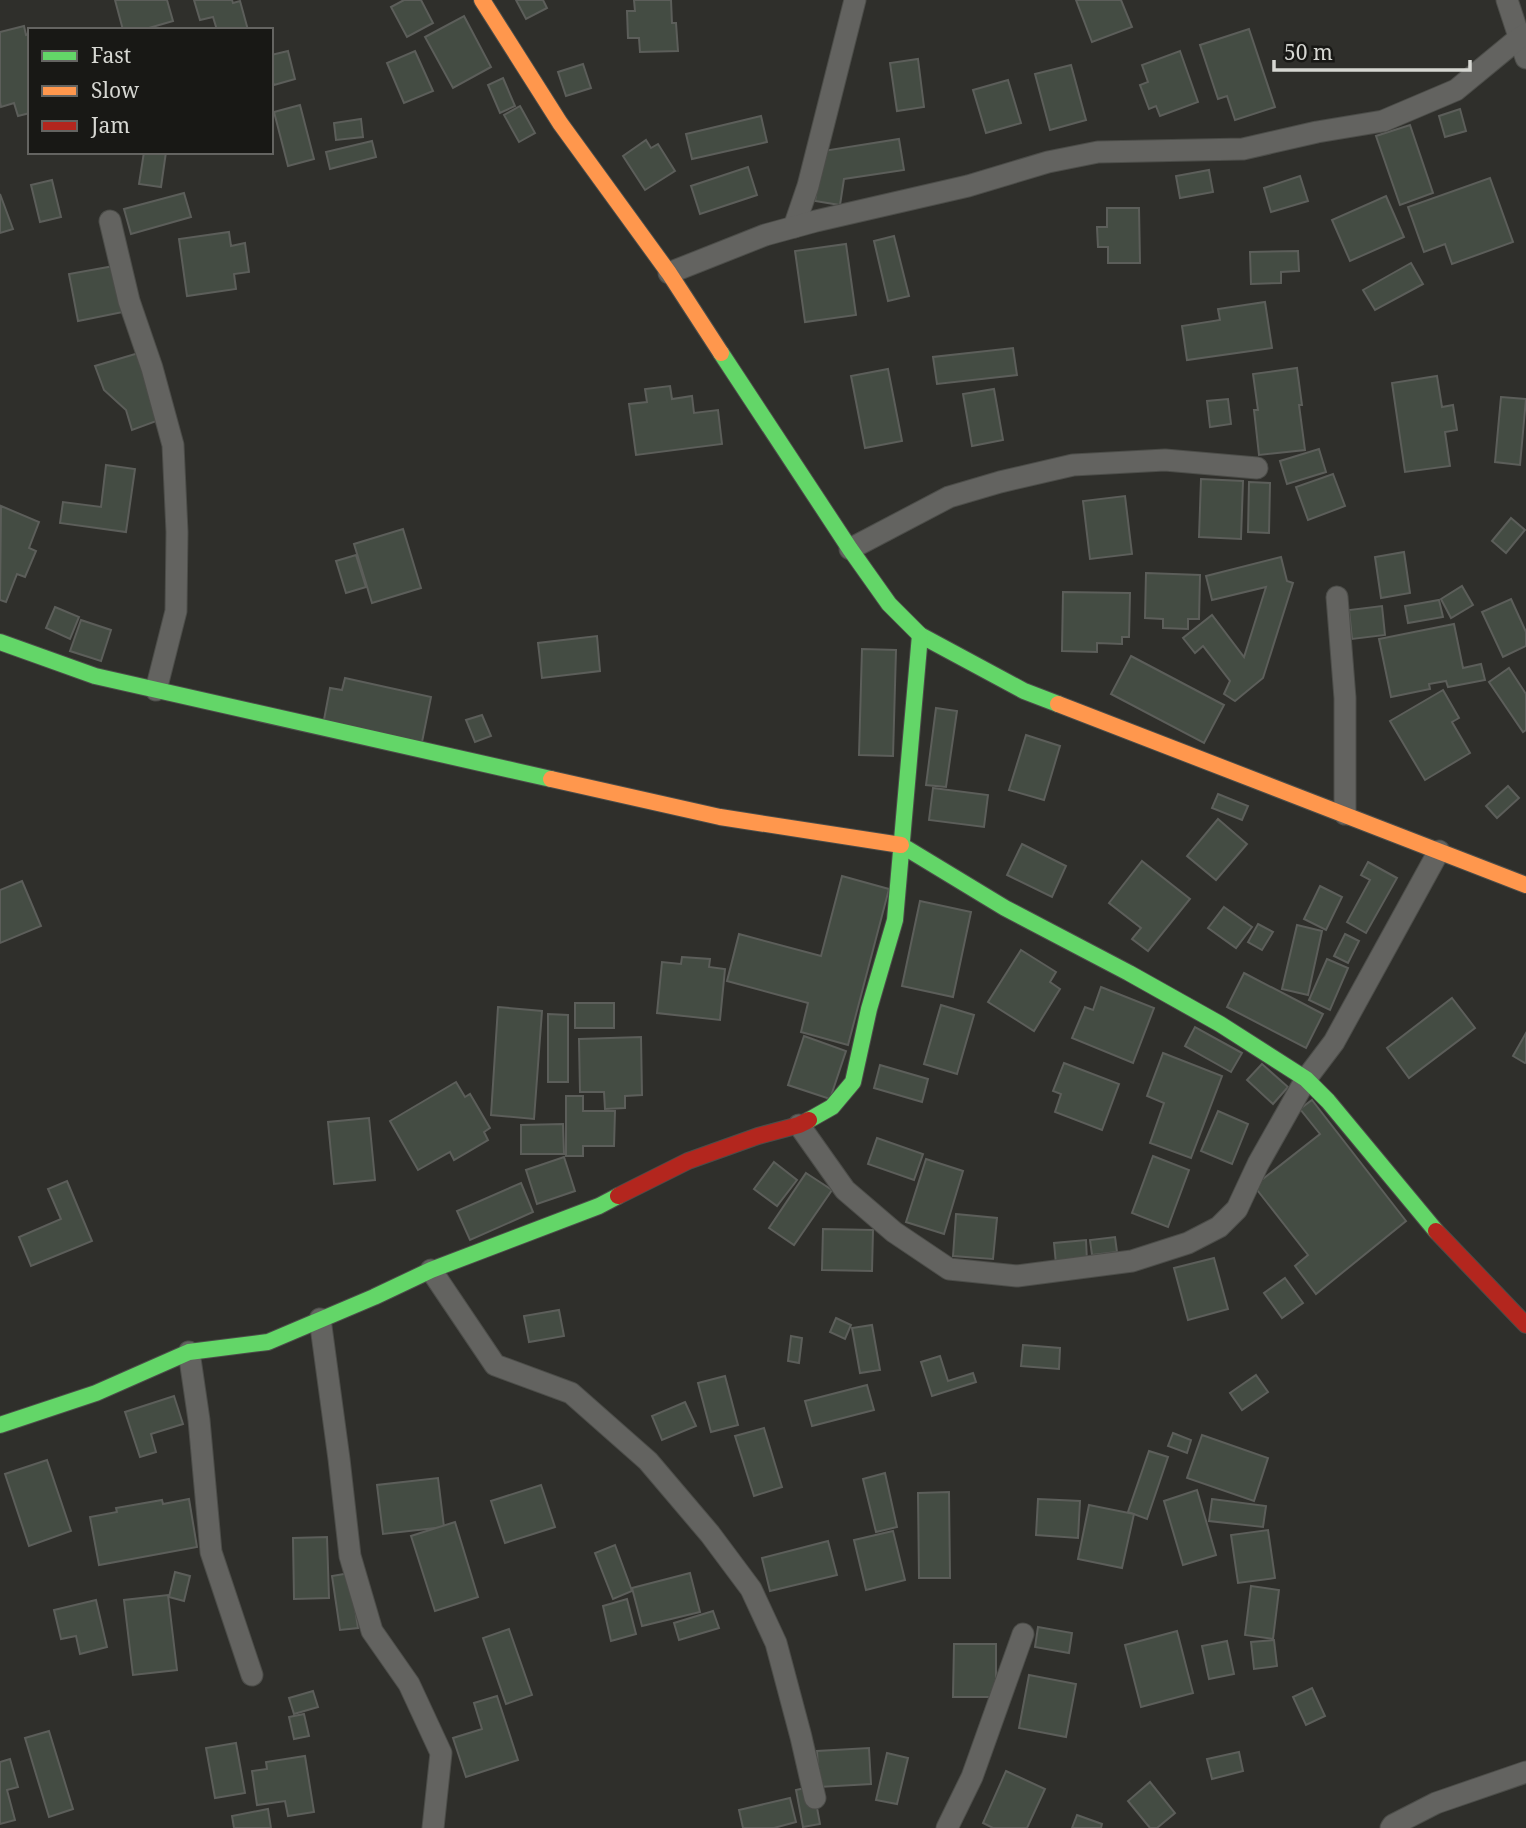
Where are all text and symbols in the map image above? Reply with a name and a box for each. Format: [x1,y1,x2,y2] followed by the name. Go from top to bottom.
[28,28,273,154] legend
[1274,28,1470,72] scale bar
[1284,38,1333,66] text: 50 m
[91,41,131,69] text: Fast
[91,76,140,104] text: Slow
[90,111,130,139] text: Jam

